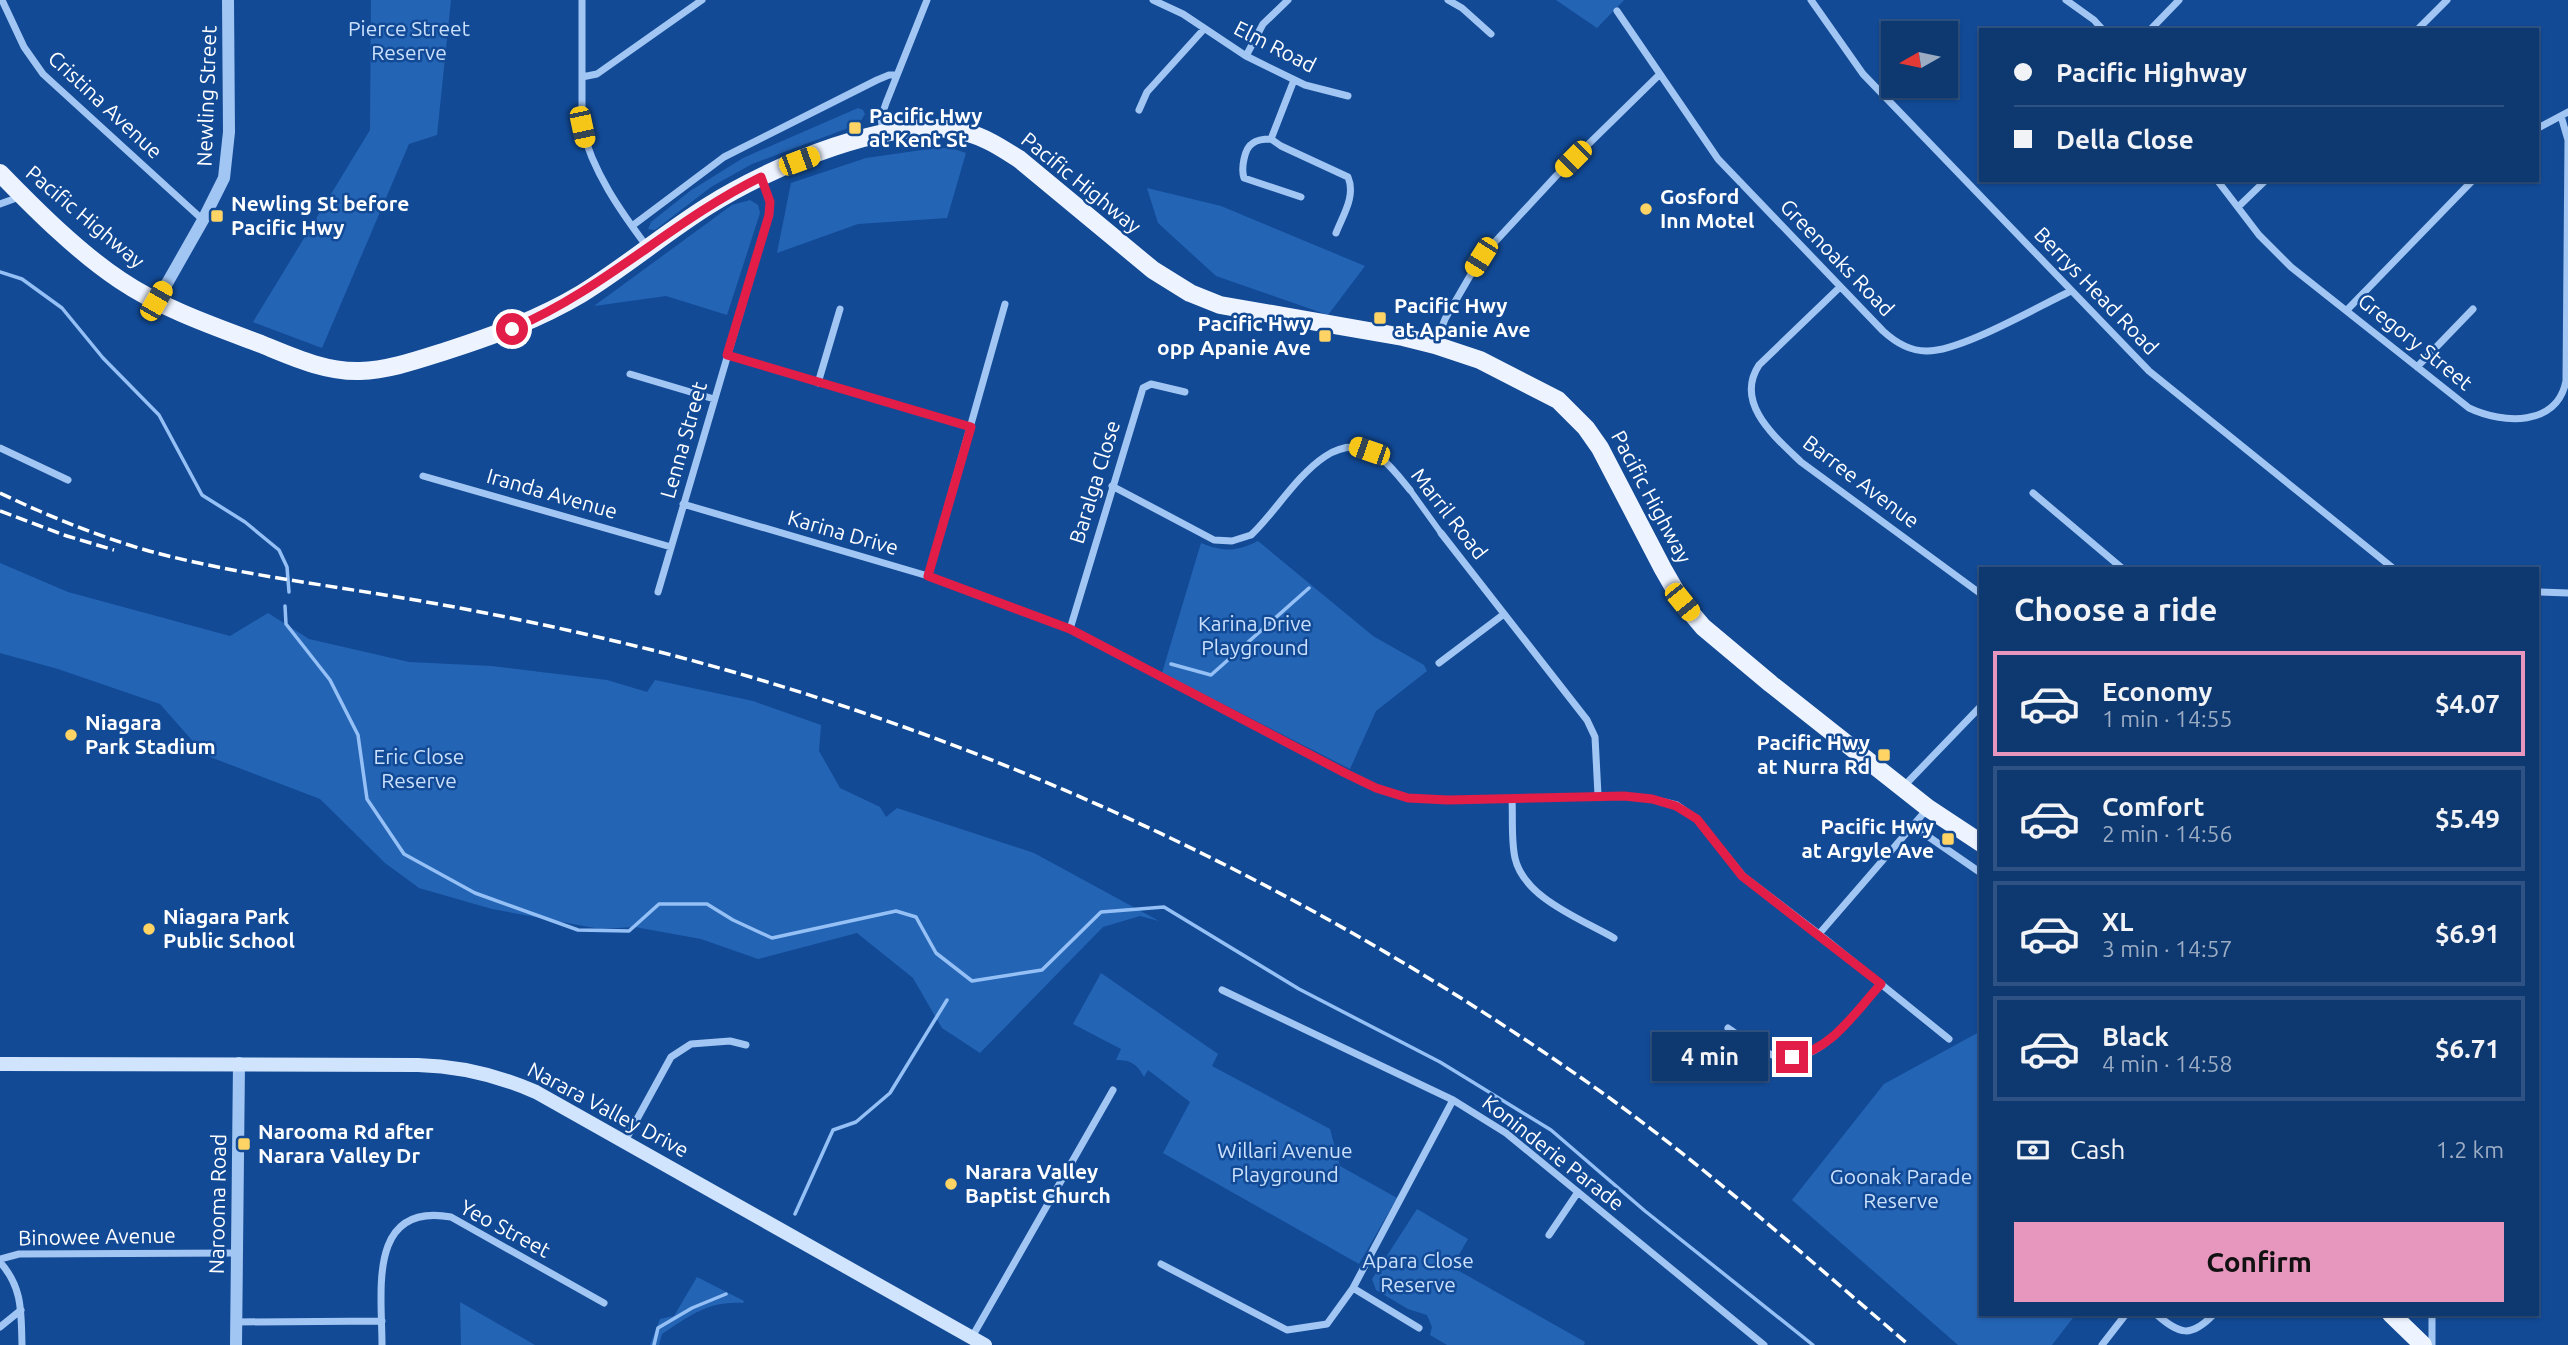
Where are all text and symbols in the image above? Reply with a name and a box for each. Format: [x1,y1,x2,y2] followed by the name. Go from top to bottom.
[1231,15,1320,77] street label: Elm Road
[348,16,470,64] park label: Pierce Street Reserve
[1881,21,1958,98] north arrow
[1881,21,1958,98] map controls
[192,25,220,167] street label: Newling Street
[44,45,168,163] street label: Cristina Avenue
[2056,58,2247,87] text: Pacific Highway
[869,103,982,151] place label: Pacific Hwy at Kent St
[568,104,597,150] car
[847,120,863,136] marker: Pacific Hwy at Kent St
[2056,125,2194,154] text: Della Close
[1017,127,1146,238] street label: Pacific Highway
[1551,137,1596,181] car
[776,144,823,178] car
[22,160,150,273] street label: Pacific Highway
[1660,184,1754,232] place label: Gosford Inn Motel
[231,191,409,239] place label: Newling St before Pacific Hwy
[1776,194,1900,321] street label: Greenoaks Road
[1638,201,1654,217] marker: Gosford Inn Motel
[209,208,225,224] marker: Newling St before Pacific Hwy
[2030,222,2164,359] street label: Berrys Head Road
[1461,234,1502,280] car
[137,278,176,324] car
[2354,288,2478,395] street label: Gregory Street
[1394,293,1531,341] place label: Pacific Hwy at Apanie Ave
[1372,310,1388,326] marker: Pacific Hwy at Apanie Ave
[1157,311,1311,359] place label: Pacific Hwy opp Apanie Ave
[496,313,528,345] route start
[1317,328,1333,344] marker: Pacific Hwy opp Apanie Ave
[655,379,711,501] street label: Lenna Street
[1064,417,1124,546] street label: Baralga Close
[1607,426,1697,567] street label: Pacific Highway
[1799,430,1924,533] street label: Barree Avenue
[1346,434,1393,468] car
[484,463,620,523] street label: Iranda Avenue
[1407,463,1493,564] street label: Marril Road
[785,505,901,559] street label: Karina Drive
[1661,579,1704,625] car
[2014,591,2217,627] text: Choose a ride
[1198,611,1312,659] park label: Karina Drive Playground
[2018,672,2081,735] icon: car
[2102,677,2212,706] text: Economy
[2435,689,2500,718] text: $4.07
[2102,706,2233,731] text: 1 min · 14:55
[85,710,216,758] place label: Niagara Park Stadium
[63,727,79,743] marker: Niagara Park Stadium
[1757,730,1870,778] place label: Pacific Hwy at Nurra Rd
[374,744,464,792] park label: Eric Close Reserve
[1876,747,1892,763] marker: Pacific Hwy at Nurra Rd
[2018,787,2081,850] icon: car
[2102,792,2205,821] text: Comfort
[2435,804,2500,833] text: $5.49
[1801,814,1934,862] place label: Pacific Hwy at Argyle Ave
[2102,821,2233,846] text: 2 min · 14:56
[1940,831,1956,847] marker: Pacific Hwy at Argyle Ave
[2018,902,2081,965] icon: car
[163,904,295,952] place label: Niagara Park Public School
[2102,907,2133,936] text: XL
[2435,919,2500,948] text: $6.91
[141,921,157,937] marker: Niagara Park Public School
[2102,936,2233,961] text: 3 min · 14:57
[2018,1017,2081,1080] icon: car
[2102,1022,2169,1051] text: Black
[1652,1032,1768,1082] callout: 4 min
[2435,1034,2500,1063] text: $6.71
[1776,1041,1808,1073] route end
[1681,1044,1739,1069] text: 4 min
[2102,1051,2233,1076] text: 4 min · 14:58
[524,1057,693,1162] street label: Narara Valley Drive
[1478,1090,1629,1215] street label: Koninderie Parade
[258,1119,434,1167] place label: Narooma Rd after Narara Valley Dr
[2014,1131,2052,1169] icon: cash
[204,1134,230,1274] street label: Narooma Road
[2070,1135,2125,1164] text: Cash
[236,1136,252,1152] marker: Narooma Rd after Narara Valley Dr
[2436,1137,2504,1162] text: 1.2 km
[1217,1138,1353,1186] park label: Willari Avenue Playground
[965,1159,1111,1207] place label: Narara Valley Baptist Church
[1830,1164,1972,1212] park label: Goonak Parade Reserve
[943,1176,959,1192] marker: Narara Valley Baptist Church
[456,1194,555,1262] street label: Yeo Street
[2014,1222,2504,1302] button: Confirm
[18,1223,176,1249] street label: Binowee Avenue
[1362,1248,1474,1296] park label: Apara Close Reserve

